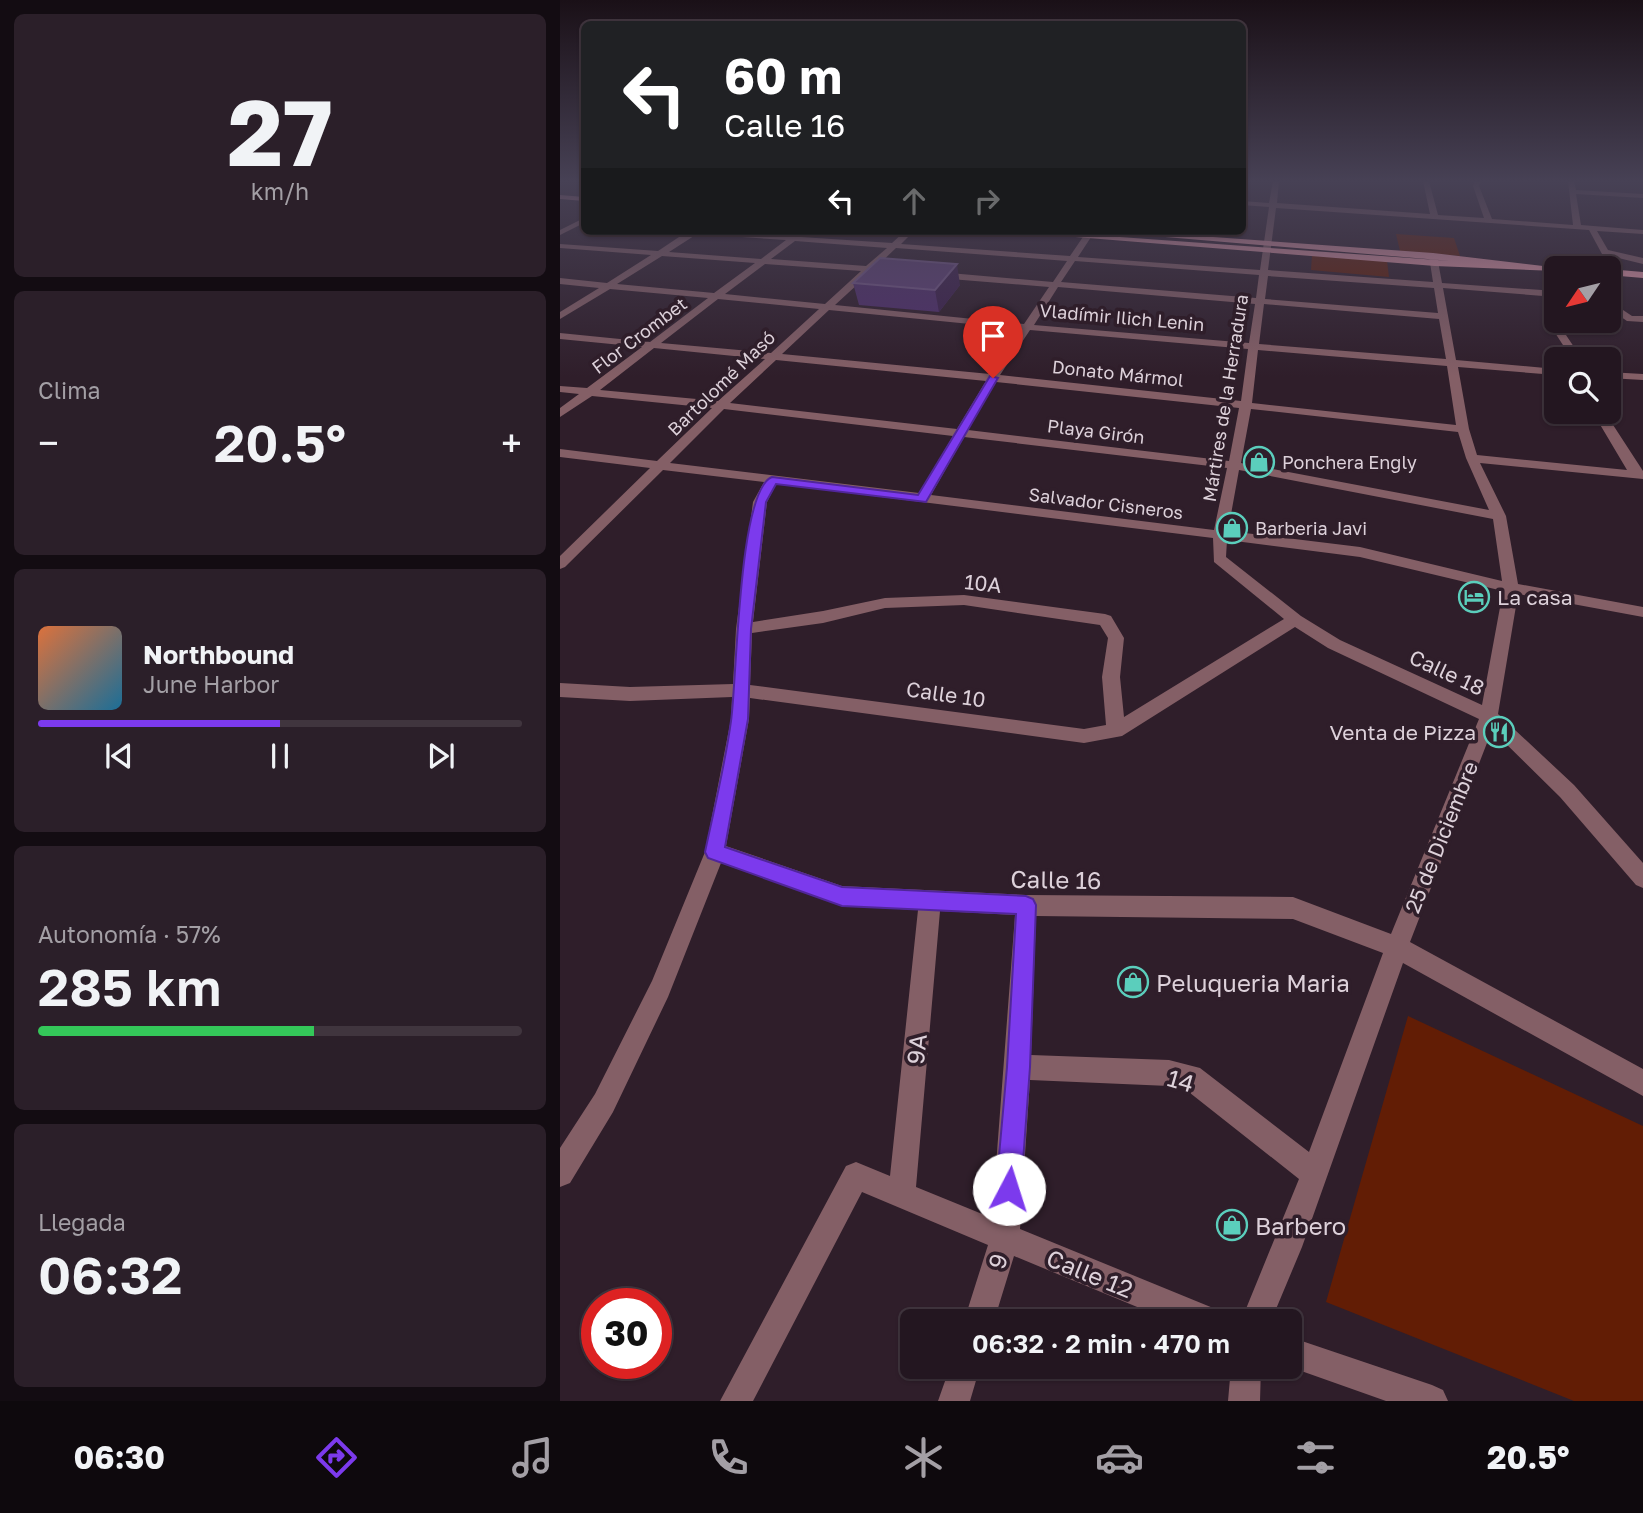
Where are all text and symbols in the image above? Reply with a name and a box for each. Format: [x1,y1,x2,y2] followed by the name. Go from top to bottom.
[724,46,842,105] text: 60 m
[609,49,700,140] icon: left
[227,77,333,186] text: 27
[724,106,845,144] text: Calle 16
[251,177,309,205] text: km/h
[822,182,860,220] icon: left
[895,182,933,220] icon: ahead
[968,182,1006,220] icon: right
[1544,256,1620,332] north arrow
[1544,256,1621,424] map controls
[587,292,691,378] street label: Flor Crombet
[1198,293,1252,503] street label: Mártires de la Herradura
[1039,299,1205,335] street label: Vladímir Ilich Lenin
[963,306,1023,378] pin
[974,317,1012,355] icon: arrive
[663,326,779,440] street label: Bartolomé Masó
[1544,347,1621,424] button: search
[1051,355,1185,391] street label: Donato Mármol
[38,376,101,404] text: Clima
[214,411,346,473] text: 20.5°
[1046,414,1146,448] street label: Playa Girón
[38,420,59,465] text: −
[501,420,522,465] text: +
[1242,445,1276,479] shop icon: Ponchera Engly
[1282,451,1417,473] place label: Ponchera Engly
[1027,483,1185,523] street label: Salvador Cisneros
[1215,511,1249,545] shop icon: Barberia Javi
[1255,517,1367,539] place label: Barberia Javi
[963,568,1003,598] street label: 10A
[1457,580,1491,614] hotel icon: La casa
[1497,584,1573,610] place label: La casa
[143,639,294,670] text: Northbound
[1405,643,1489,701] street label: Calle 18
[143,670,279,698] text: June Harbor
[905,676,987,712] street label: Calle 10
[1482,715,1516,749] restaurant icon: Venta de Pizza
[1330,719,1476,745] place label: Venta de Pizza
[100,737,138,775] icon: previous
[261,737,299,775] icon: pause
[422,737,460,775] icon: next
[1399,757,1483,917] street label: 25 de Diciembre
[1010,864,1102,894] street label: Calle 16
[38,920,221,948] text: Autonomía · 57%
[38,955,221,1017] text: 285 km
[1116,965,1150,999] shop icon: Peluqueria Maria
[1156,968,1350,997] place label: Peluqueria Maria
[900,1032,932,1066] street label: 9A
[1164,1062,1198,1098] street label: 14
[972,1152,1046,1226] position arrow
[38,1208,126,1236] text: Llegada
[1215,1208,1249,1242] shop icon: Barbero
[1255,1211,1346,1240] place label: Barbero
[38,1243,182,1305] text: 06:32
[1043,1243,1137,1303] street label: Calle 12
[981,1250,1013,1272] street label: 9
[581,1288,672,1379] speed limit sign: 30
[972,1328,1230,1359] text: 06:32 · 2 min · 470 m
[312,1433,361,1482] icon: directions
[508,1433,557,1482] icon: music
[704,1433,753,1482] icon: phone
[899,1433,948,1482] icon: climate
[1095,1433,1144,1482] icon: car
[1291,1433,1340,1482] icon: filters
[73,1438,165,1476] text: 06:30
[1487,1438,1570,1476] text: 20.5°

